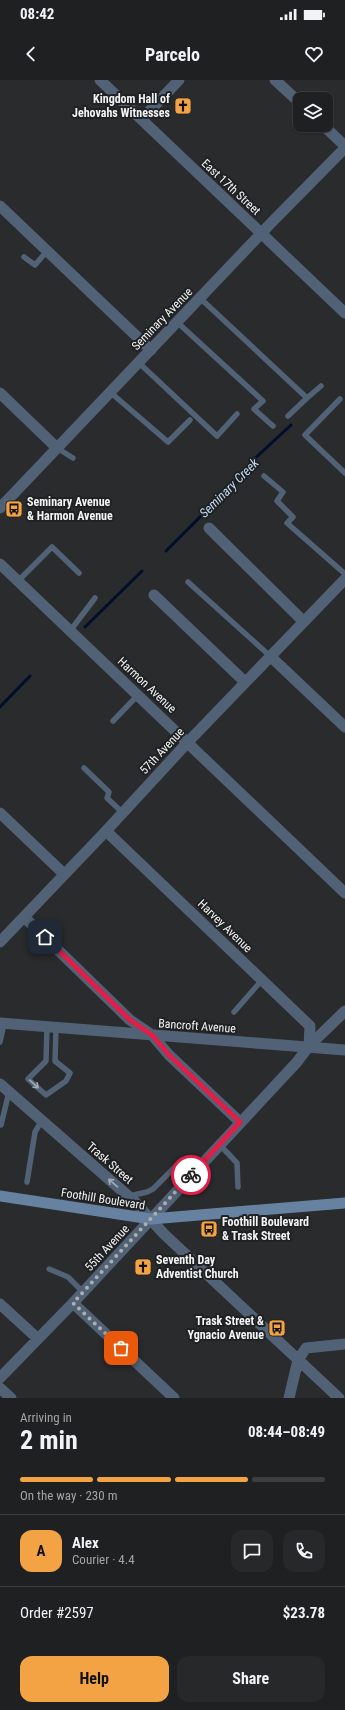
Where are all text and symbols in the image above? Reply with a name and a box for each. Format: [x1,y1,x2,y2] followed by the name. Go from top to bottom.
[20,5,54,23] text: 08:42
[20,43,42,65] icon: back
[303,43,325,65] icon: heart
[145,44,200,65] text: Parcelo
[72,92,171,120] place label: Kingdom Hall of Jehovahs Witnesses
[293,92,333,132] map controls
[293,92,333,132] button: layers
[173,96,193,116] church icon: Kingdom Hall of Jehovahs Witnesses
[199,156,264,218] street label: East 17th Street
[129,285,196,353] street label: Seminary Avenue
[196,455,262,521] water label: Seminary Creek
[27,495,113,523] place label: Seminary Avenue & Harmon Avenue
[4,499,24,519] bus stop icon: Seminary Avenue & Harmon Avenue
[115,654,179,716] street label: Harmon Avenue
[137,725,187,777] street label: 57th Avenue
[195,897,255,956] street label: Harvey Avenue
[28,920,62,954] pin
[34,926,56,948] icon: home
[158,1016,237,1036] street label: Bancroft Avenue
[28,1079,38,1088] one-way arrow
[84,1139,136,1187] street label: Trask Street
[171,1155,211,1195] courier
[180,1164,202,1186] icon: bike
[108,1178,118,1187] one-way arrow
[60,1185,146,1213] street label: Foothill Boulevard
[222,1215,309,1243] place label: Foothill Boulevard & Trask Street
[199,1219,219,1239] bus stop icon: Foothill Boulevard & Trask Street
[82,1222,132,1274] street label: 55th Avenue
[156,1253,239,1281] place label: Seventh Day Adventist Church
[133,1257,153,1277] church icon: Seventh Day Adventist Church
[188,1314,264,1342] place label: Trask Street & Ygnacio Avenue
[267,1318,287,1338] bus stop icon: Trask Street & Ygnacio Avenue
[104,1331,138,1365] pin
[110,1337,132,1359] icon: bag
[20,1410,72,1425] text: Arriving in
[248,1423,325,1441] text: 08:44–08:49
[20,1425,78,1455] text: 2 min
[20,1488,117,1503] text: On the way · 230 m
[231,1530,273,1572] button: chat
[283,1530,325,1572] button: phone
[72,1534,99,1552] text: Alex
[37,1542,45,1560] text: A
[72,1552,135,1567] text: Courier · 4.4
[20,1604,94,1622] text: Order #2597
[283,1604,325,1622] text: $23.78
[20,1656,169,1702] button: Help
[177,1656,325,1702] button: Share

